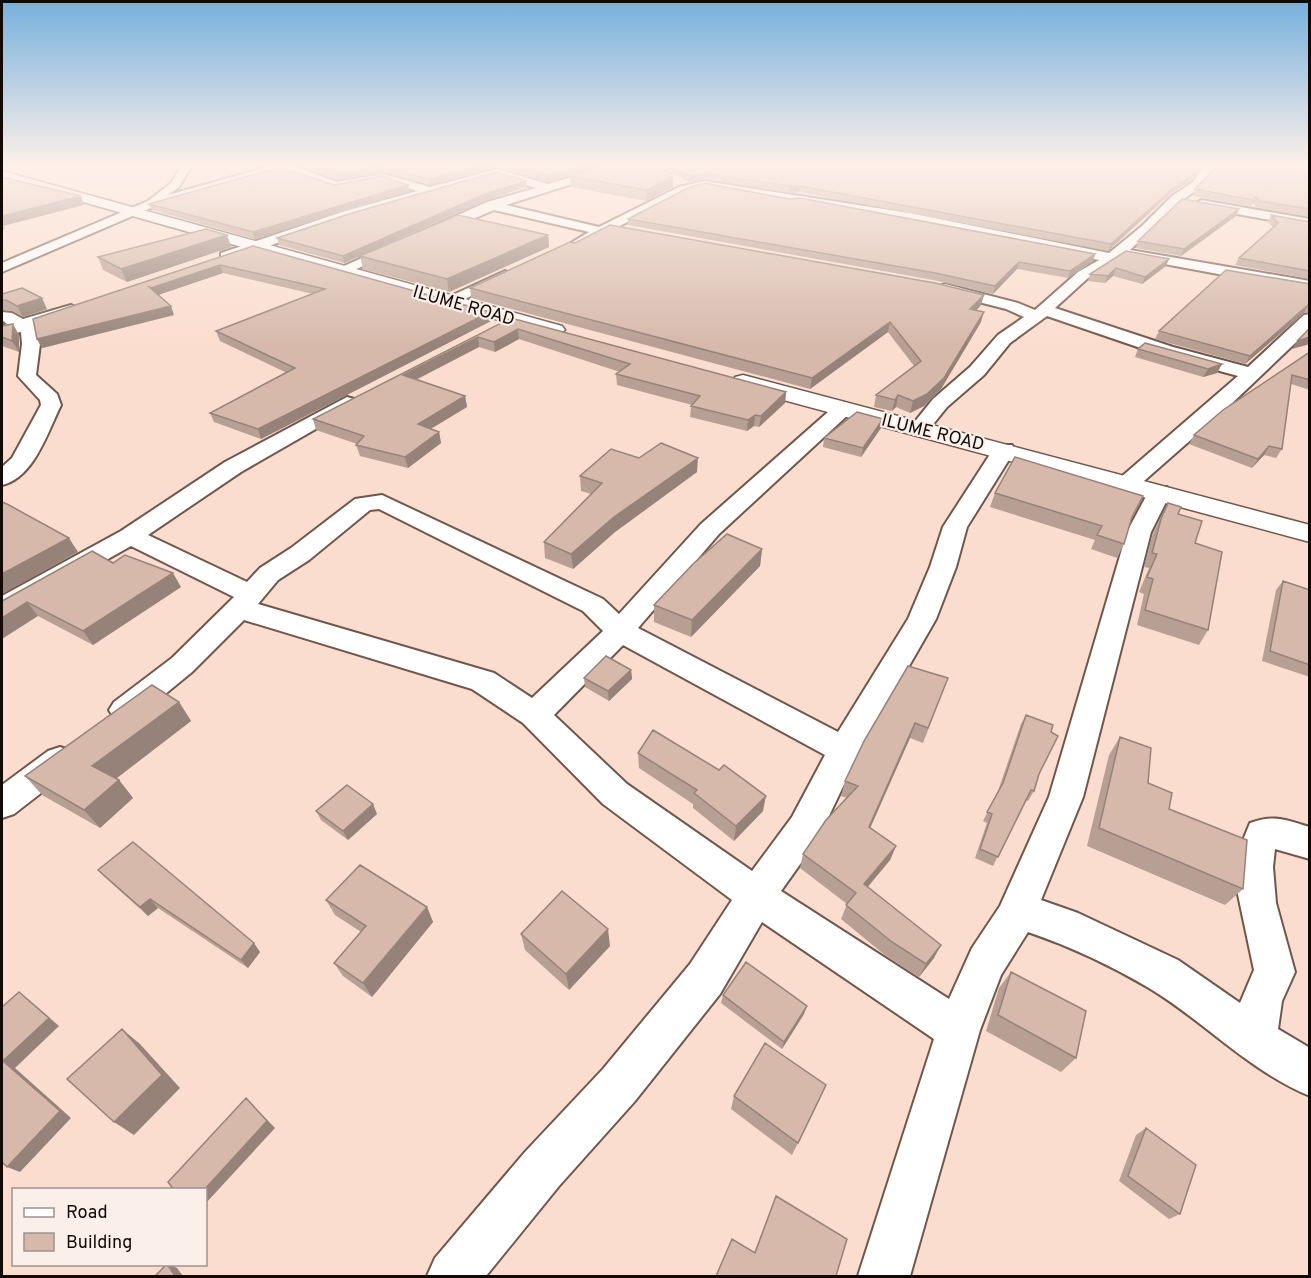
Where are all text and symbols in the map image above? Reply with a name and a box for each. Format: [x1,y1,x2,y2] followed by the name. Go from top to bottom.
[410,281,517,332] street label: ILUME ROAD
[879,410,986,457] street label: ILUME ROAD
[12,1188,207,1266] legend
[66,1202,108,1225] text: Road
[66,1232,132,1255] text: Building

